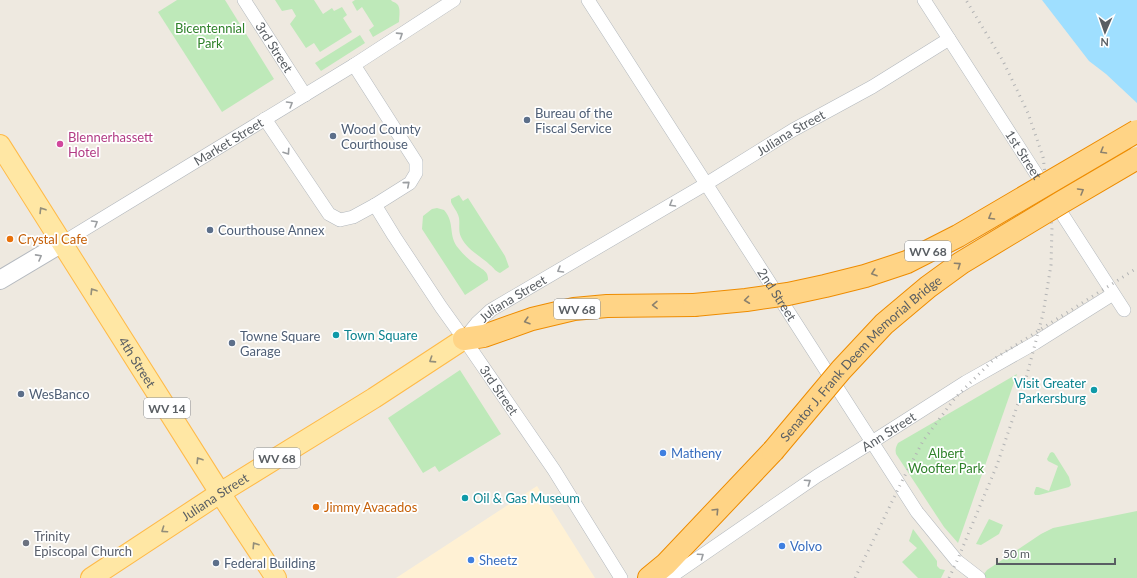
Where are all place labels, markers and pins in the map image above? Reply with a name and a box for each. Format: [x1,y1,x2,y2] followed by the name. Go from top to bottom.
[535,105,613,136] place label: Bureau of the Fiscal Service
[522,115,532,125] marker: Bureau of the Fiscal Service
[341,121,421,152] place label: Wood County Courthouse
[68,129,153,160] place label: Blennerhassett Hotel
[328,131,338,141] marker: Wood County Courthouse
[55,139,65,149] marker: Blennerhassett Hotel
[218,222,325,238] place label: Courthouse Annex
[205,225,215,235] marker: Courthouse Annex
[18,231,87,247] place label: Crystal Cafe
[5,234,15,244] marker: Crystal Cafe
[344,327,418,343] place label: Town Square
[240,328,320,359] place label: Towne Square Garage
[331,330,341,340] marker: Town Square
[227,338,237,348] marker: Towne Square Garage
[1014,375,1086,406] place label: Visit Greater Parkersburg
[1089,385,1099,395] marker: Visit Greater Parkersburg
[29,386,90,402] place label: WesBanco
[16,389,26,399] marker: WesBanco
[671,445,722,461] place label: Matheny
[658,448,668,458] marker: Matheny
[473,490,580,506] place label: Oil & Gas Museum
[460,493,470,503] marker: Oil & Gas Museum
[324,499,418,515] place label: Jimmy Avacados
[311,502,321,512] marker: Jimmy Avacados
[34,528,132,559] place label: Trinity Episcopal Church
[21,538,31,548] marker: Trinity Episcopal Church
[790,538,822,554] place label: Volvo
[777,541,787,551] marker: Volvo
[479,552,518,568] place label: Sheetz
[224,555,316,571] place label: Federal Building
[466,555,476,565] marker: Sheetz
[211,558,221,568] marker: Federal Building

